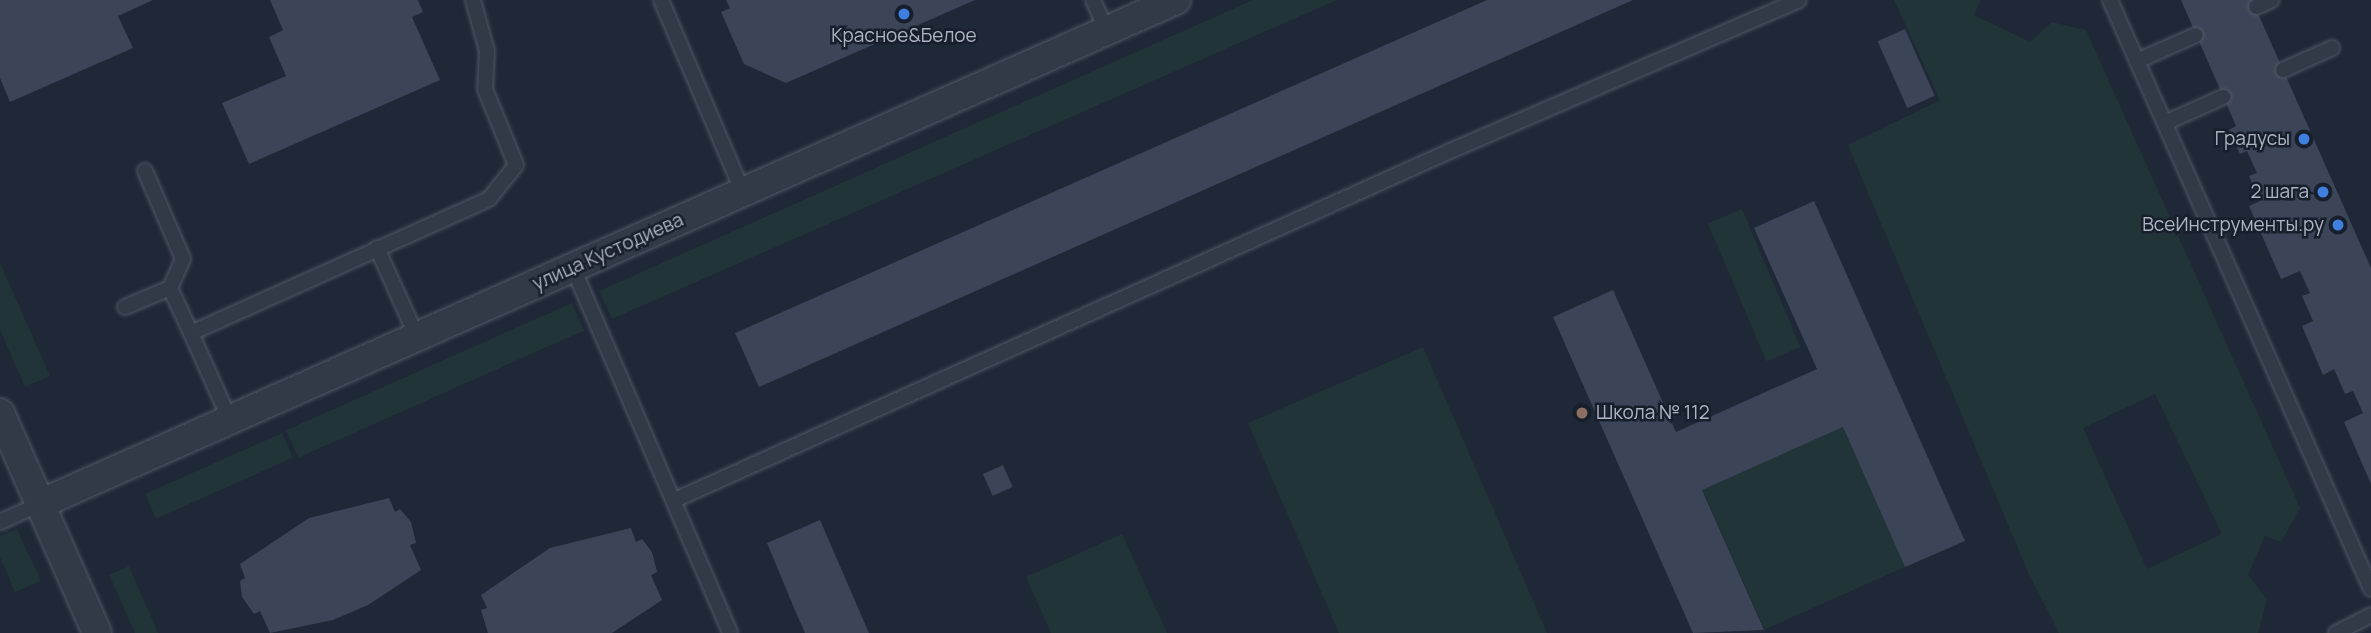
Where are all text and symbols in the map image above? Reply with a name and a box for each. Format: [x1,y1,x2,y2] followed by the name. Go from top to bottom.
[896,6,912,22] marker: Красное&Белое
[831,25,977,47] place label: Красное&Белое
[2215,128,2290,150] place label: Градусы
[2296,131,2312,147] marker: Градусы
[2250,181,2309,203] place label: 2 шага
[2315,184,2331,200] marker: 2 шага
[529,209,687,295] street label: улица Кустодиева
[2142,214,2324,236] place label: ВсеИнструменты.ру
[2330,217,2346,233] marker: ВсеИнструменты.ру
[1596,402,1709,424] place label: Школа № 112
[1574,405,1590,421] marker: Школа № 112

